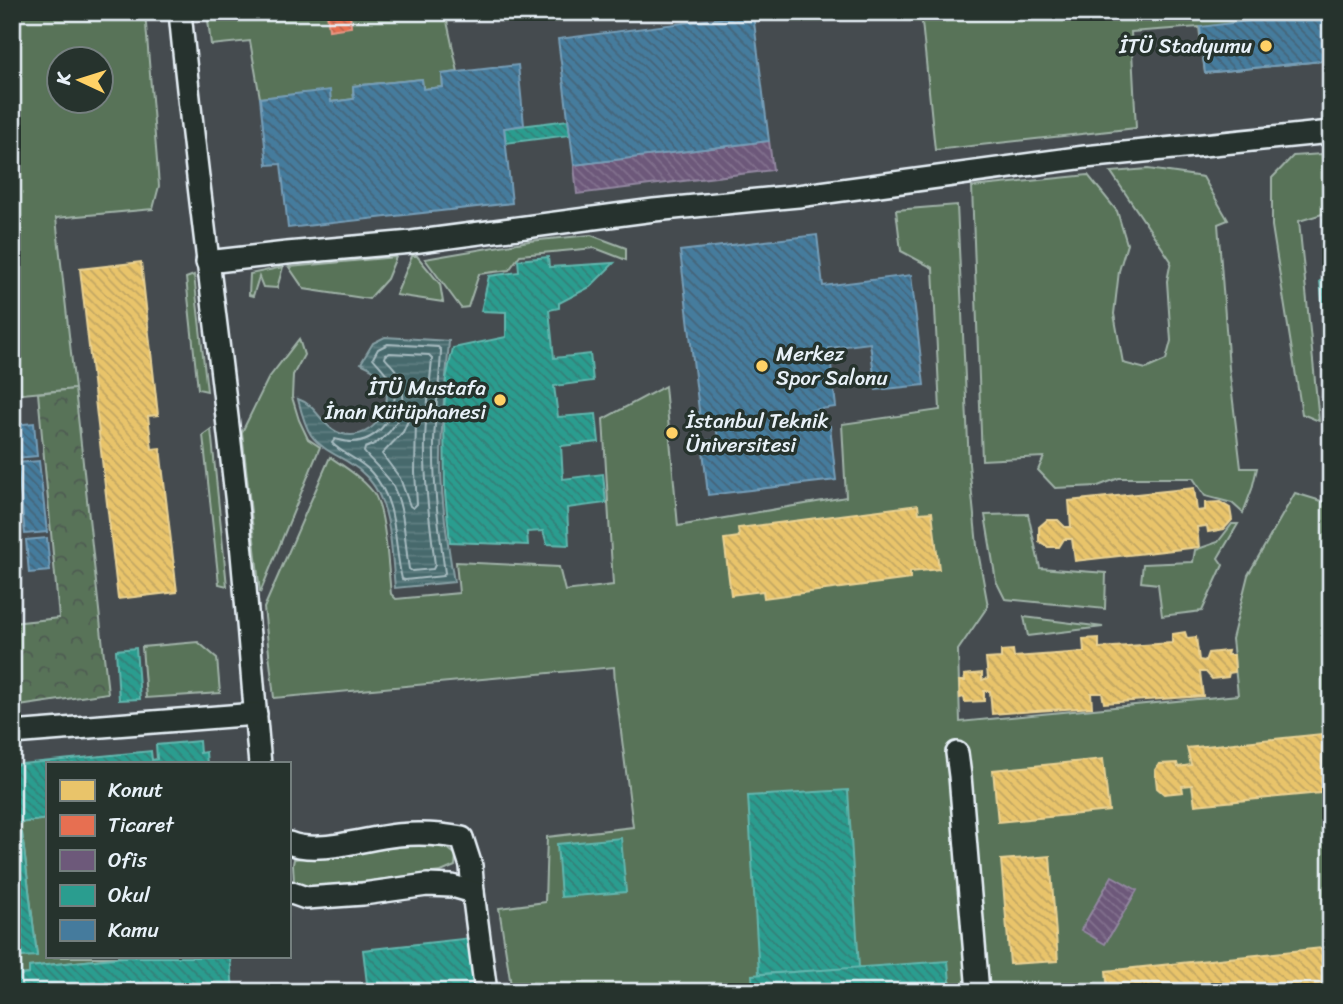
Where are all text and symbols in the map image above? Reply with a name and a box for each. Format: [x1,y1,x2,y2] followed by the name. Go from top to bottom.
[1118,27,1252,65] place label: İTÜ Stadyumu
[1258,38,1274,54] marker: İTÜ Stadyumu
[46,46,116,116] north arrow
[47,70,81,87] text: K
[776,335,888,397] place label: Merkez Spor Salonu
[754,358,770,374] marker: Merkez Spor Salonu
[324,369,487,431] place label: İTÜ Mustafa İnan Kütüphanesi
[492,392,508,408] marker: İTÜ Mustafa İnan Kütüphanesi
[685,402,829,464] place label: İstanbul Teknik Üniversitesi
[664,425,680,441] marker: İstanbul Teknik Üniversitesi
[46,762,290,958] legend
[108,771,163,809] text: Konut
[108,806,175,844] text: Ticaret
[108,841,147,879] text: Ofis
[108,876,151,914] text: Okul
[108,911,159,949] text: Kamu

